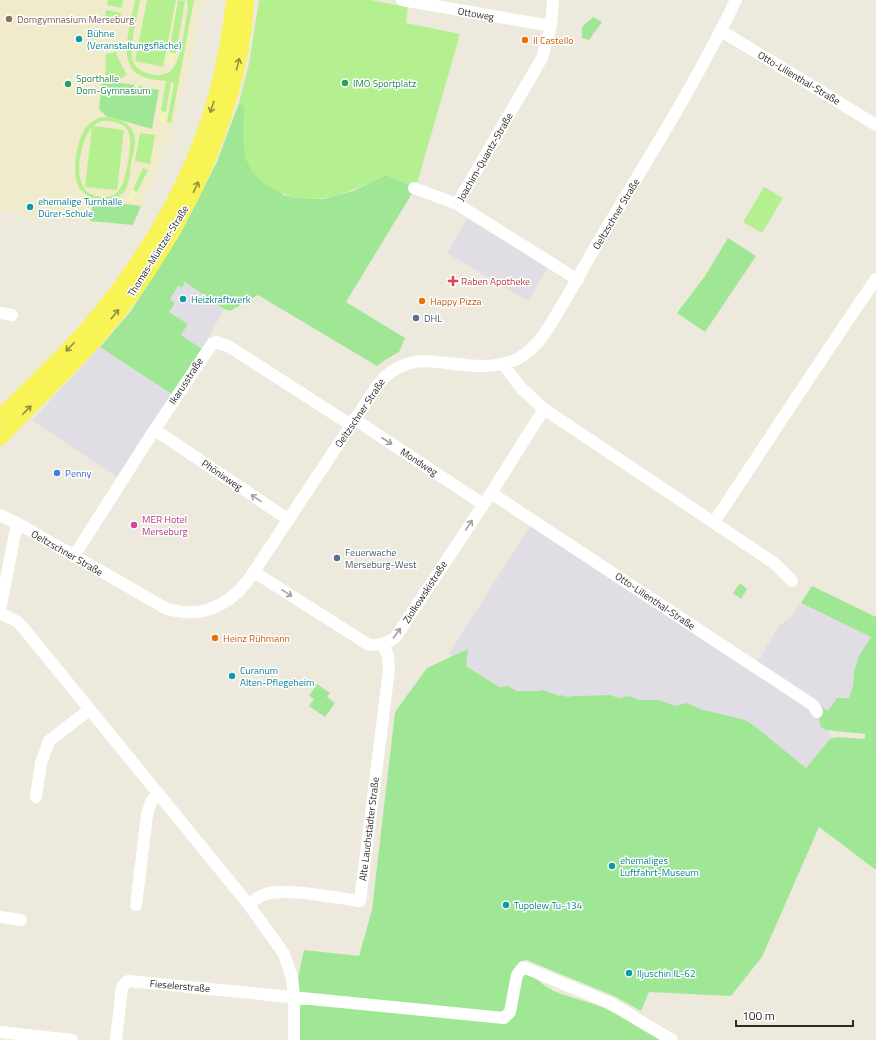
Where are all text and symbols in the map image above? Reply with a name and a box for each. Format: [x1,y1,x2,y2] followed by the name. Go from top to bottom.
[457,3,495,25] street label: Ottoweg
[17,12,134,27] place label: Domgymnasium Merseburg
[4,14,14,24] marker: Domgymnasium Merseburg
[87,26,182,53] place label: Bühne (Veranstaltungsfläche)
[533,33,574,48] place label: Il Castello
[74,34,84,44] marker: Bühne (Veranstaltungsfläche)
[520,35,530,45] marker: Il Castello
[755,47,843,109] street label: Otto-Lilienthal-Straße
[235,58,242,71] one-way arrow
[76,71,151,98] place label: Sporthalle Dom-Gymnasium
[353,76,417,91] place label: IMO Sportplatz
[340,78,350,88] marker: IMO Sportplatz
[63,79,73,89] marker: Sporthalle Dom-Gymnasium
[208,100,215,113] one-way arrow
[454,110,516,204] street label: Joachim-Quantz-Straße
[589,176,643,252] street label: Oeltzschner Straße
[193,181,200,193] one-way arrow
[38,194,122,221] place label: ehemalige Turnhalle Dürer-Schule
[25,202,35,212] marker: ehemalige Turnhalle Dürer-Schule
[124,202,192,300] street label: Thomas-Müntzer-Straße
[461,274,530,289] place label: Raben Apotheke
[448,276,458,286] marker: Raben Apotheke
[191,292,251,307] place label: Heizkraftwerk
[178,294,188,304] marker: Heizkraftwerk
[430,294,481,309] place label: Happy Pizza
[417,296,427,306] marker: Happy Pizza
[111,309,120,320] one-way arrow
[424,311,442,326] place label: DHL
[411,313,421,323] marker: DHL
[65,342,74,352] one-way arrow
[165,355,207,407] street label: Ikarusstraße
[331,375,389,451] street label: Oeltzschner Straße
[22,405,32,415] one-way arrow
[381,437,392,445] one-way arrow
[397,444,441,480] street label: Mondweg
[199,456,245,494] street label: Phönixweg
[65,466,92,481] place label: Penny
[52,468,62,478] marker: Penny
[251,494,262,502] one-way arrow
[142,512,188,539] place label: MER Hotel Merseburg
[129,520,139,530] marker: MER Hotel Merseburg
[465,520,473,531] one-way arrow
[28,526,106,580] street label: Oeltzschner Straße
[345,545,417,572] place label: Feuerwache Merseburg-West
[332,553,342,563] marker: Feuerwache Merseburg-West
[399,558,451,626] street label: Ziolkowskistraße
[612,569,698,633] street label: Otto-Lilienthal-Straße
[281,589,292,597] one-way arrow
[393,628,401,639] one-way arrow
[223,631,290,646] place label: Heinz Rühmann
[210,633,220,643] marker: Heinz Rühmann
[240,663,314,690] place label: Curanum Alten-Pflegeheim
[227,671,237,681] marker: Curanum Alten-Pflegeheim
[355,776,383,882] street label: Alte Lauchstädter Straße
[620,853,699,880] place label: ehemaliges Luftfahrt-Museum
[607,861,617,871] marker: ehemaliges Luftfahrt-Museum
[514,898,583,913] place label: Tupolew Tu-134
[501,900,511,910] marker: Tupolew Tu-134
[637,966,696,981] place label: Iljuschin IL-62
[624,968,634,978] marker: Iljuschin IL-62
[149,976,211,996] street label: Fieselerstraße
[736,1002,853,1028] scale bar
[742,1006,775,1025] text: 100 m

